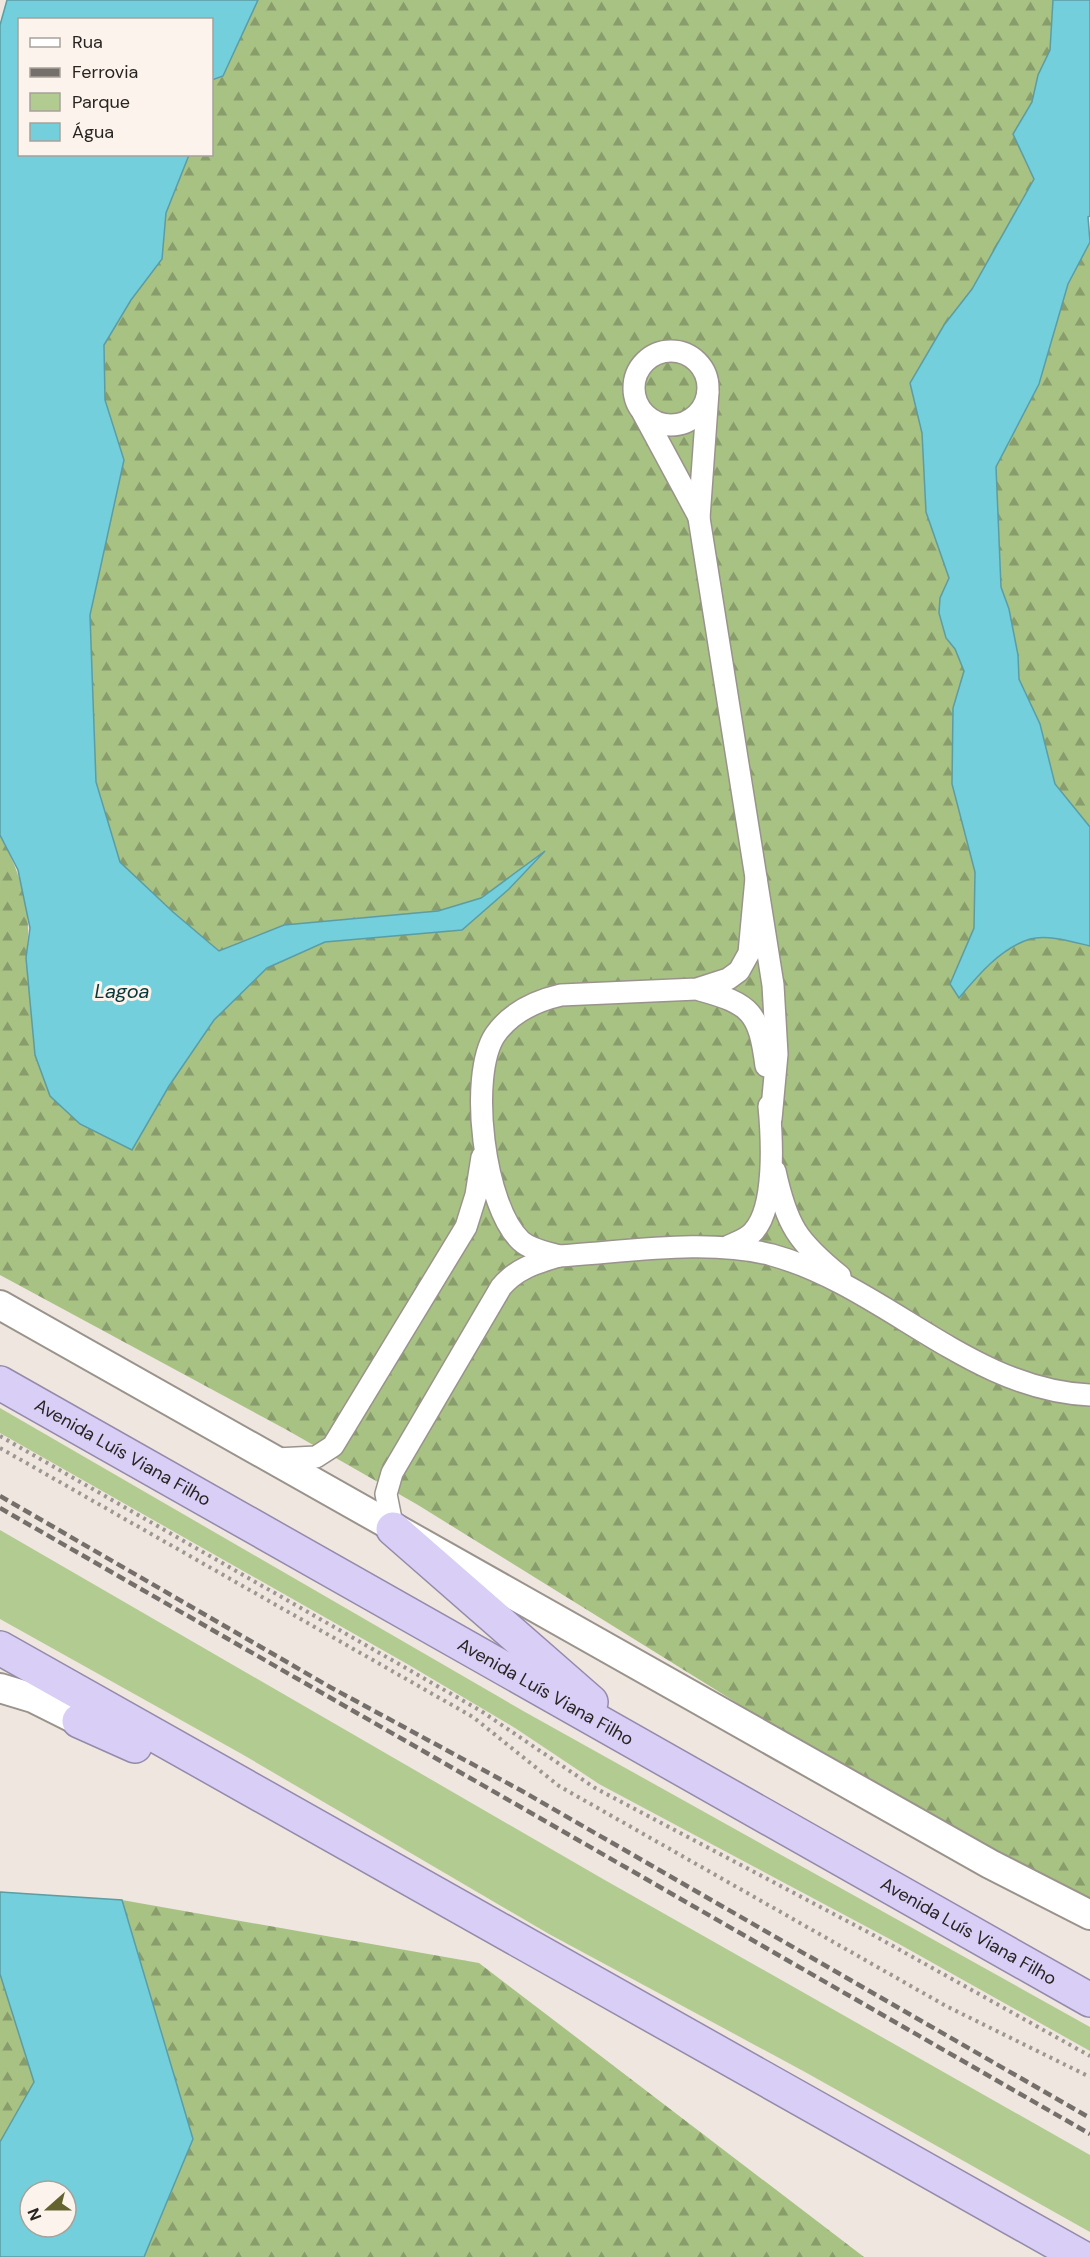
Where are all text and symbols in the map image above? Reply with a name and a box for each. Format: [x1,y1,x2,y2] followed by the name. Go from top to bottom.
[18,18,213,156] legend
[72,30,103,54] text: Rua
[72,60,138,84] text: Ferrovia
[72,90,130,114] text: Parque
[72,120,114,144] text: Água
[94,978,150,1004] water label: Lagoa
[30,1393,215,1512] street label: Avenida Luís Viana Filho
[453,1632,638,1751] street label: Avenida Luís Viana Filho
[876,1872,1061,1991] street label: Avenida Luís Viana Filho
[18,2179,78,2239] north arrow
[23,2205,46,2223] text: N

